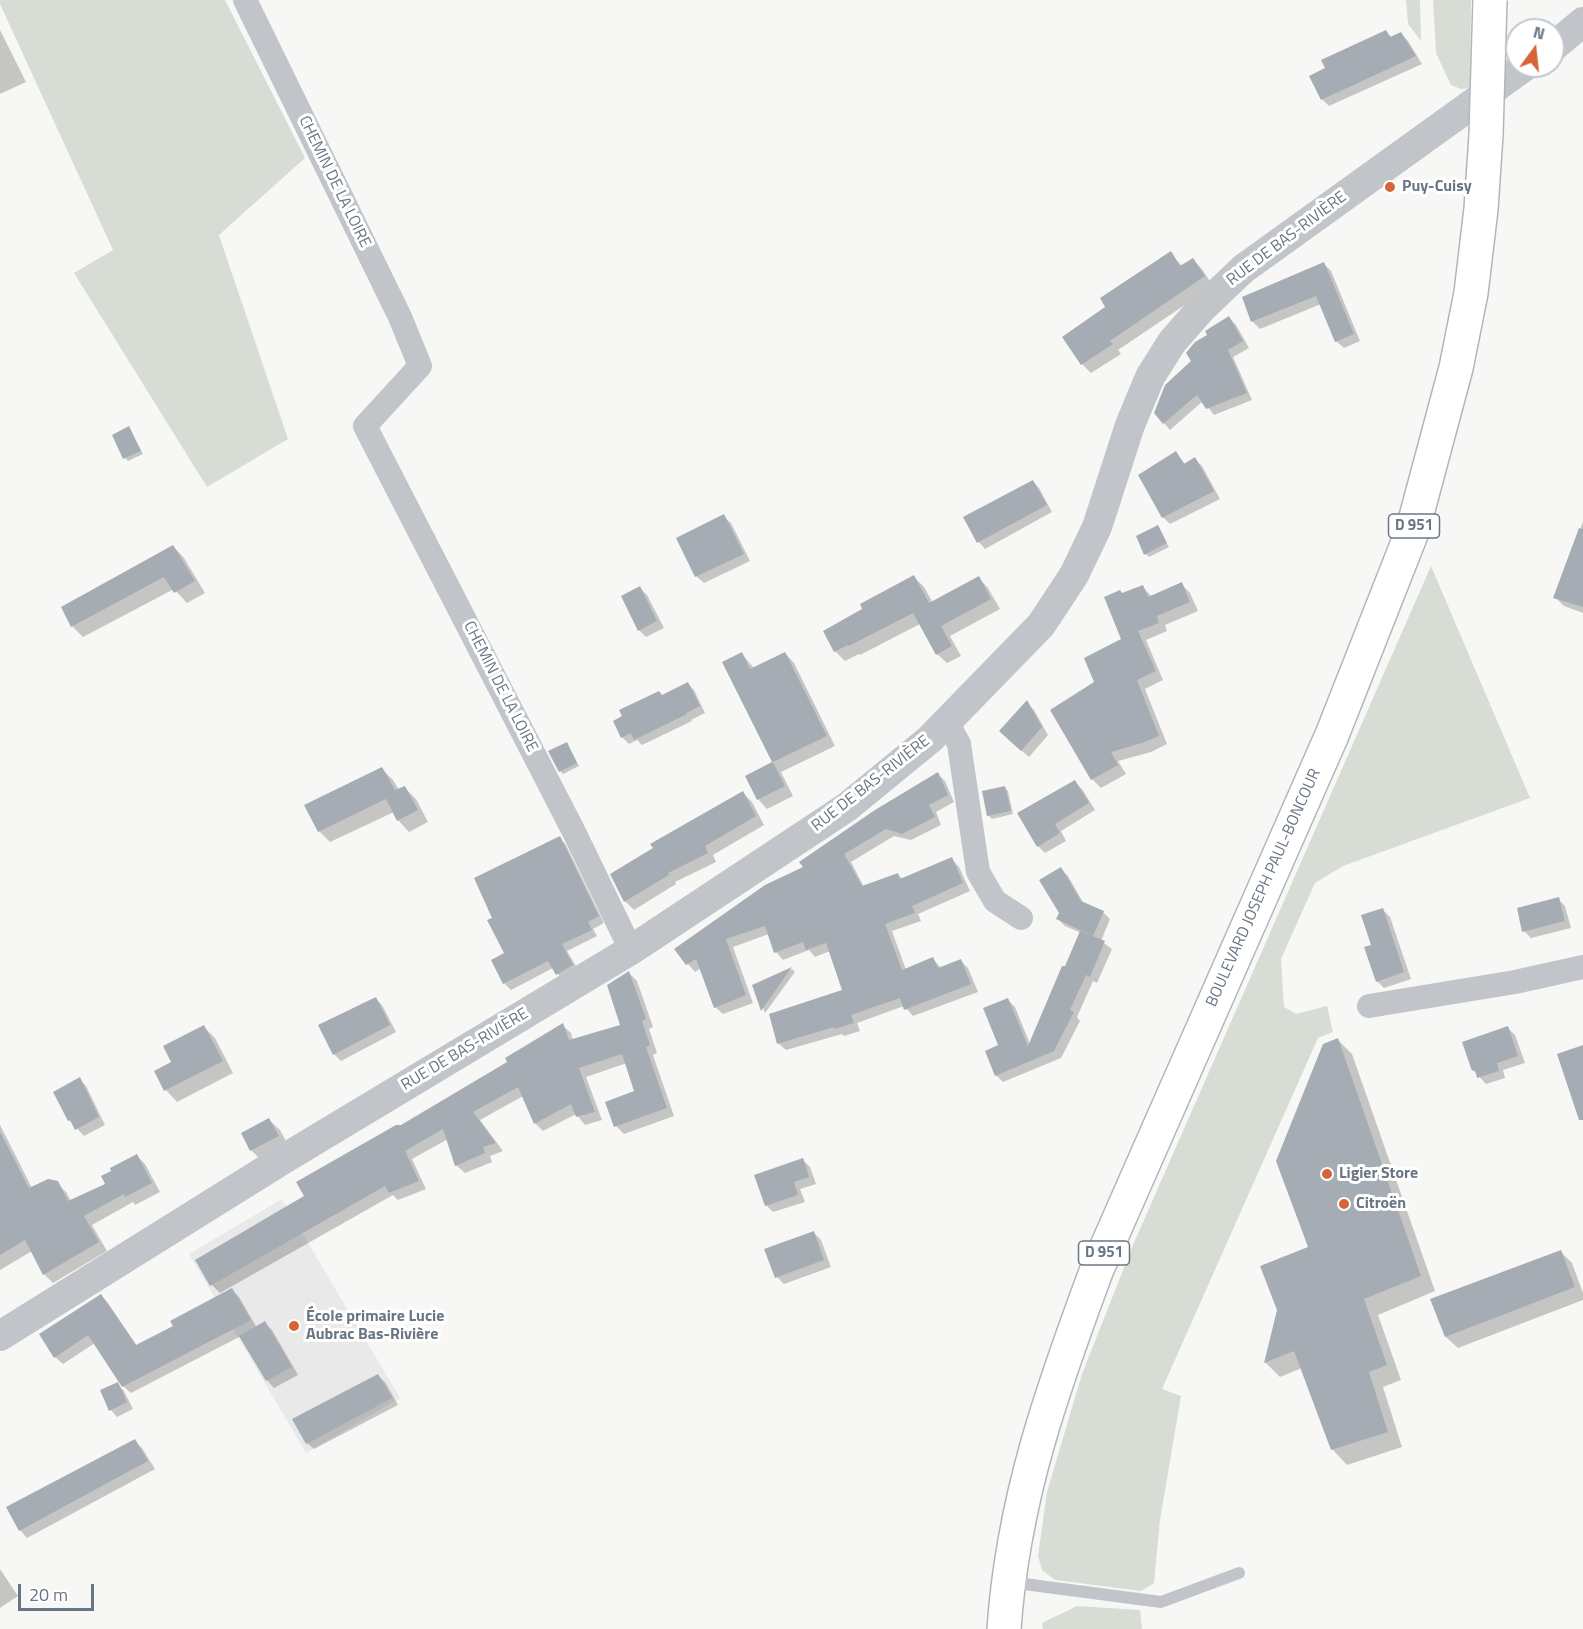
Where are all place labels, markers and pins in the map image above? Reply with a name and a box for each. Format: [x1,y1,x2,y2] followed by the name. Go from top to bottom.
[1402,177,1472,197] place label: Puy-Cuisy
[1383,180,1397,194] marker: Puy-Cuisy
[1339,1164,1418,1184] place label: Ligier Store
[1320,1167,1334,1181] marker: Ligier Store
[1356,1194,1406,1214] place label: Citroën
[1337,1197,1351,1211] marker: Citroën
[306,1307,444,1345] place label: École primaire Lucie Aubrac Bas-Rivière
[287,1319,301,1333] marker: École primaire Lucie Aubrac Bas-Rivière

